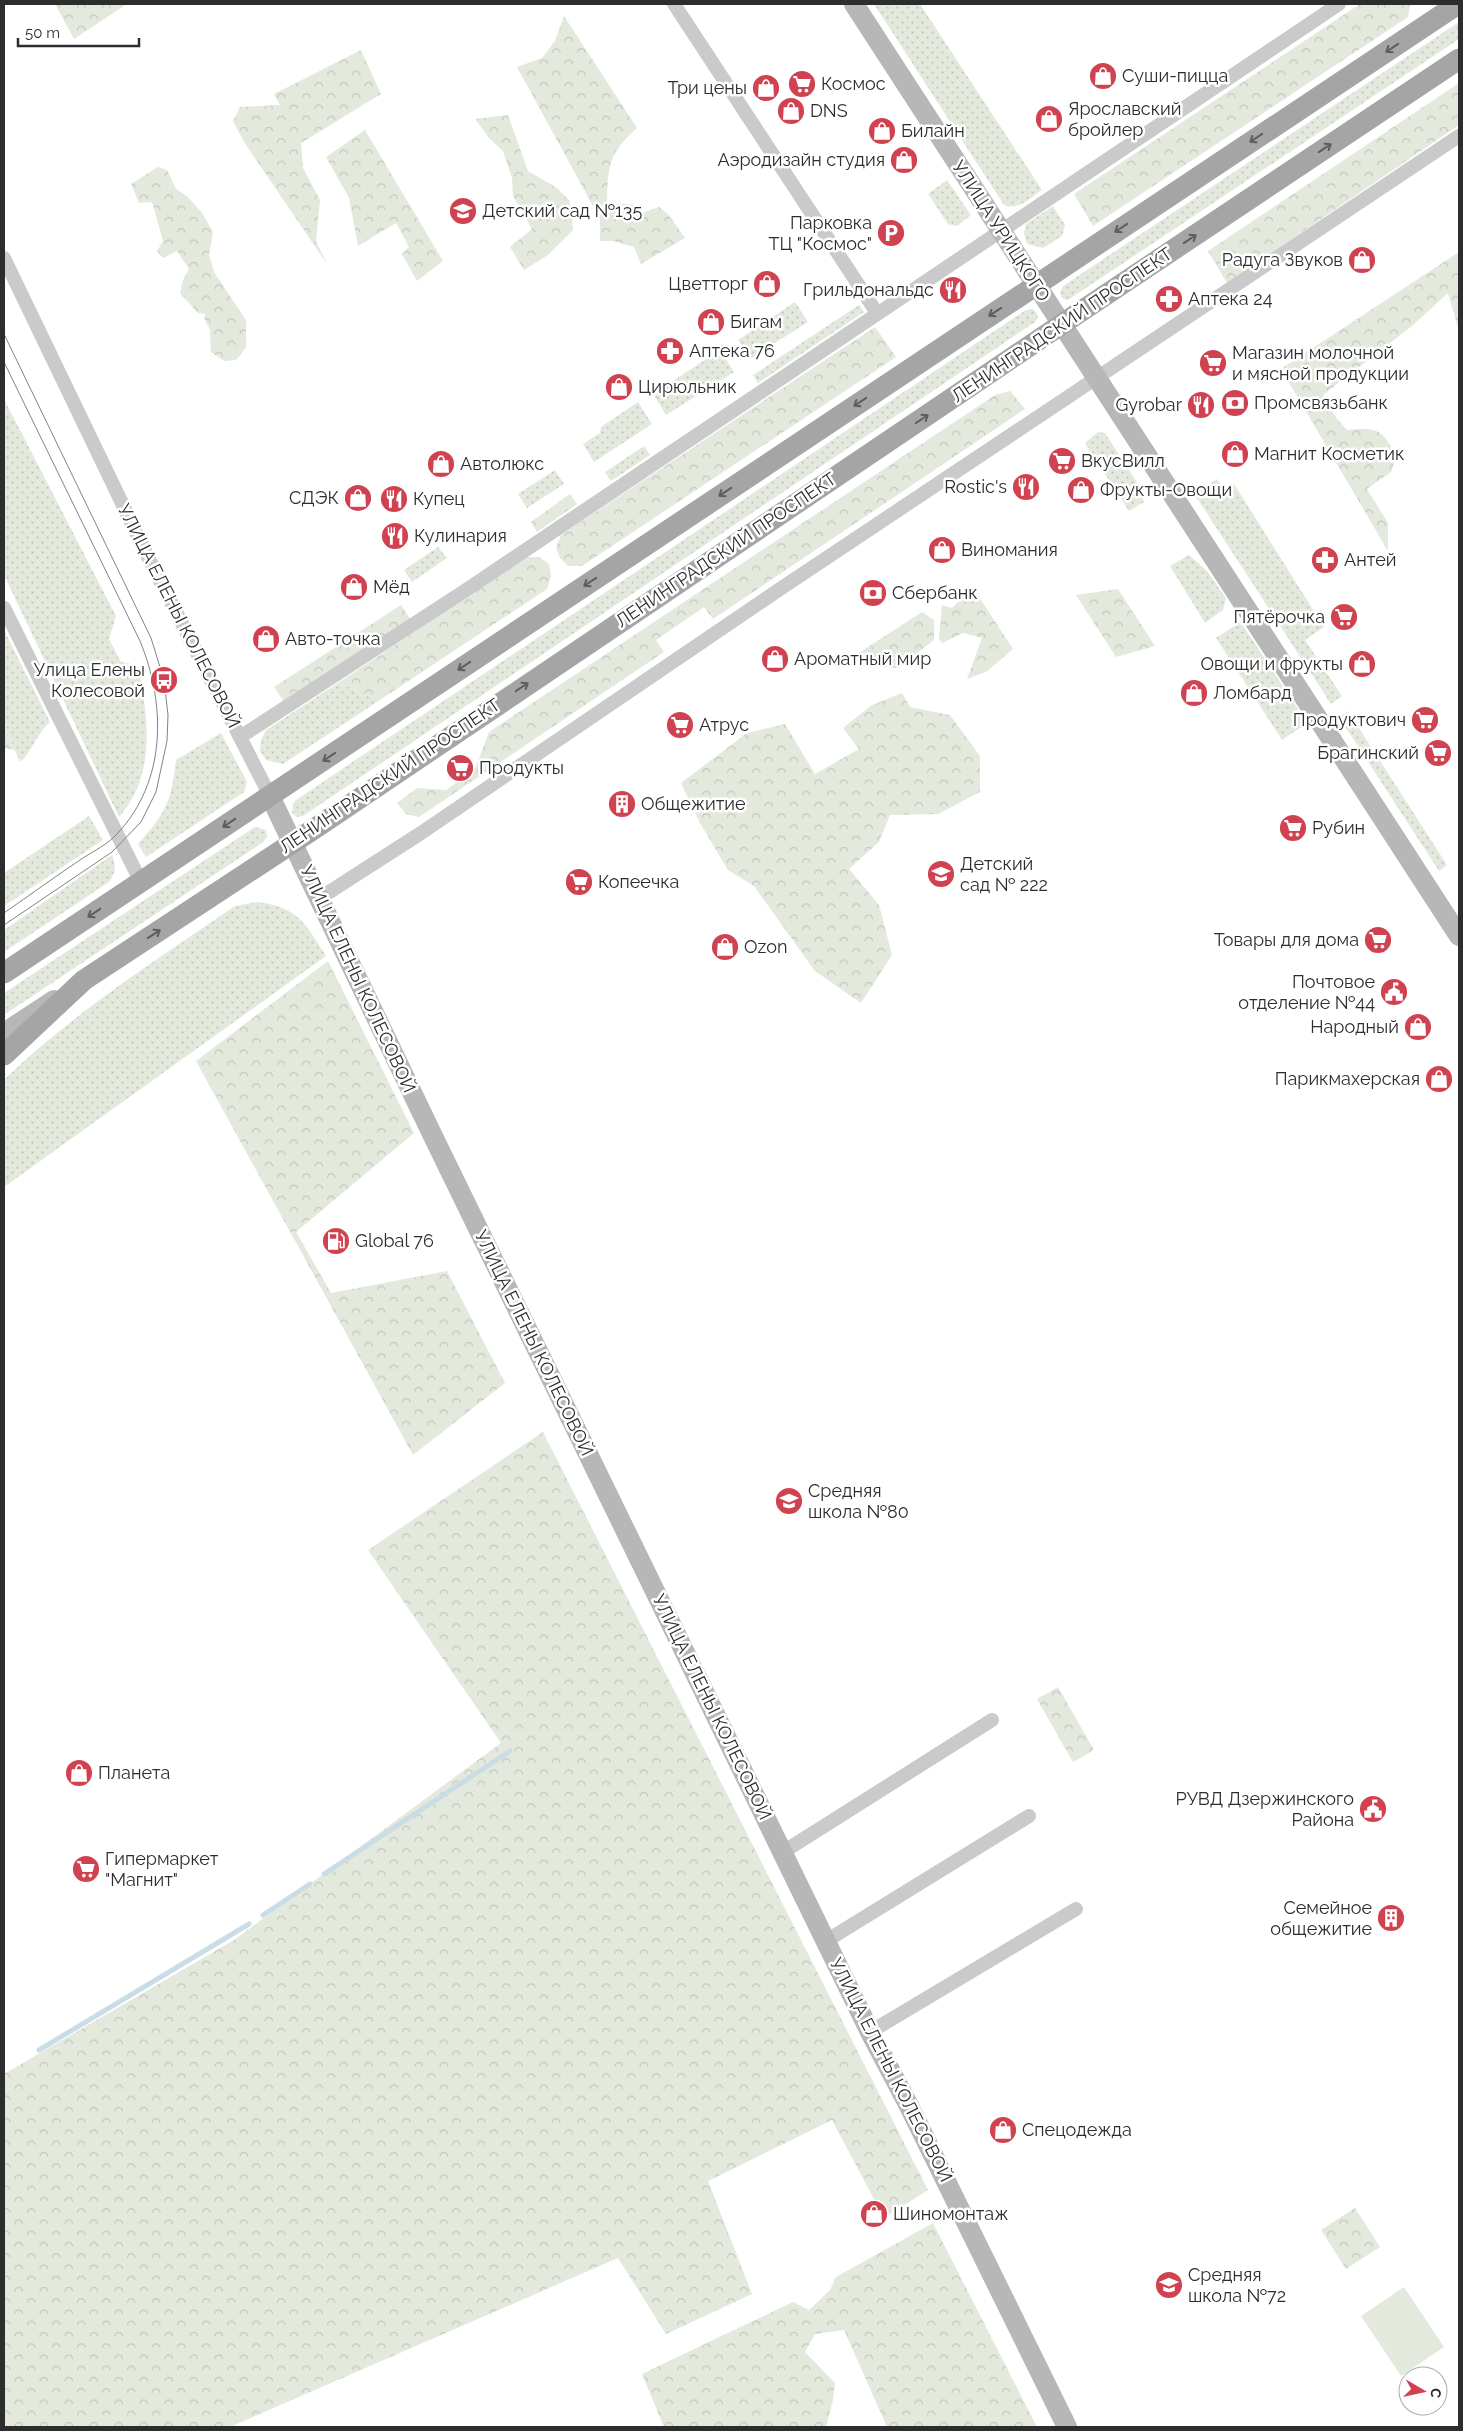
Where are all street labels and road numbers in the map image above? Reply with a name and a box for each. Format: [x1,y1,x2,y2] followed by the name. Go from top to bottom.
[948,156,1055,305] street label: УЛИЦА УРИЦКОГО
[948,243,1176,406] street label: ЛЕНИНГРАДСКИЙ ПРОСПЕКТ
[612,468,840,631] street label: ЛЕНИНГРАДСКИЙ ПРОСПЕКТ
[114,500,245,731] street label: УЛИЦА ЕЛЕНЫ КОЛЕСОВОЙ
[276,694,504,857] street label: ЛЕНИНГРАДСКИЙ ПРОСПЕКТ
[296,862,420,1096] street label: УЛИЦА ЕЛЕНЫ КОЛЕСОВОЙ
[471,1227,598,1459] street label: УЛИЦА ЕЛЕНЫ КОЛЕСОВОЙ
[649,1591,776,1823] street label: УЛИЦА ЕЛЕНЫ КОЛЕСОВОЙ
[826,1954,957,2185] street label: УЛИЦА ЕЛЕНЫ КОЛЕСОВОЙ

